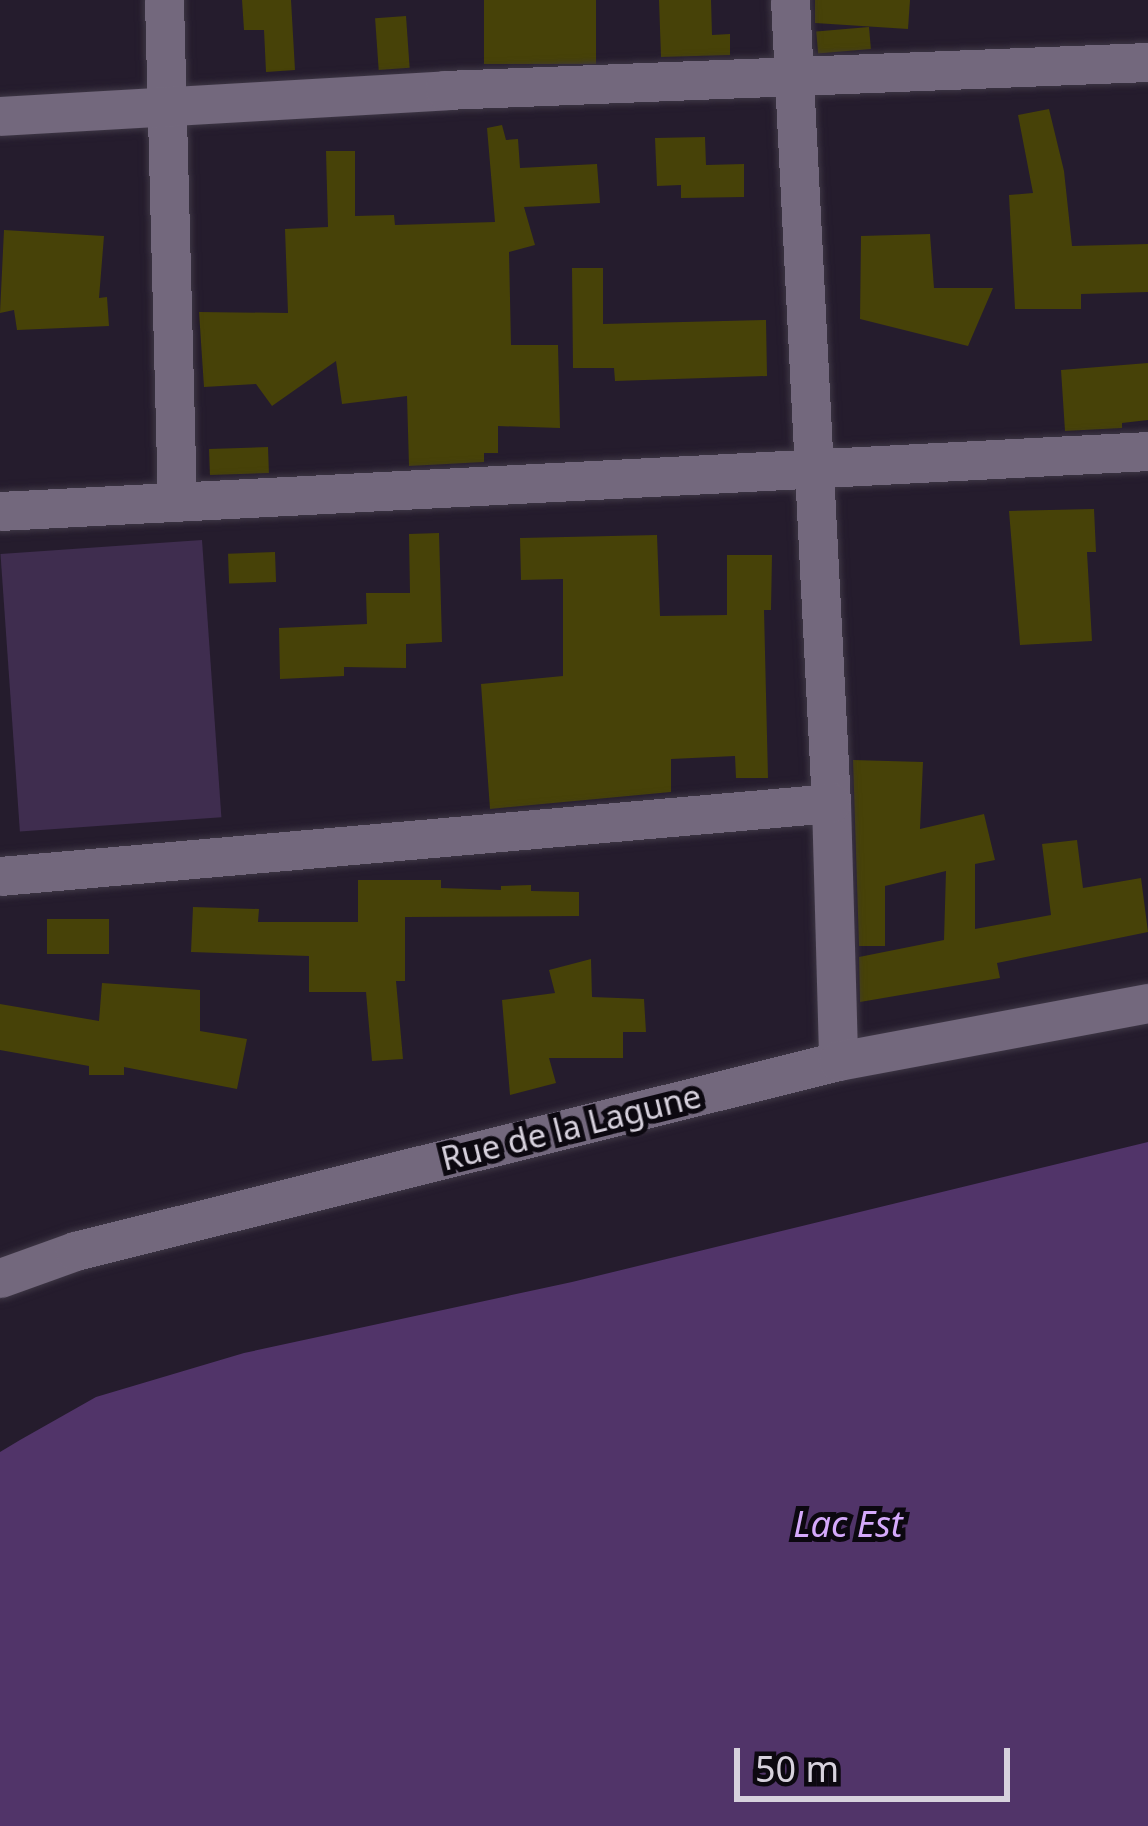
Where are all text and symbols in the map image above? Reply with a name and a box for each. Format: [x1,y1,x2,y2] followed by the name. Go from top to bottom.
[437,1076,705,1178] street label: Rue de la Lagune
[793,1502,903,1546] water label: Lac Est
[740,1724,1016,1798] scale bar
[755,1744,839,1793] text: 50 m

